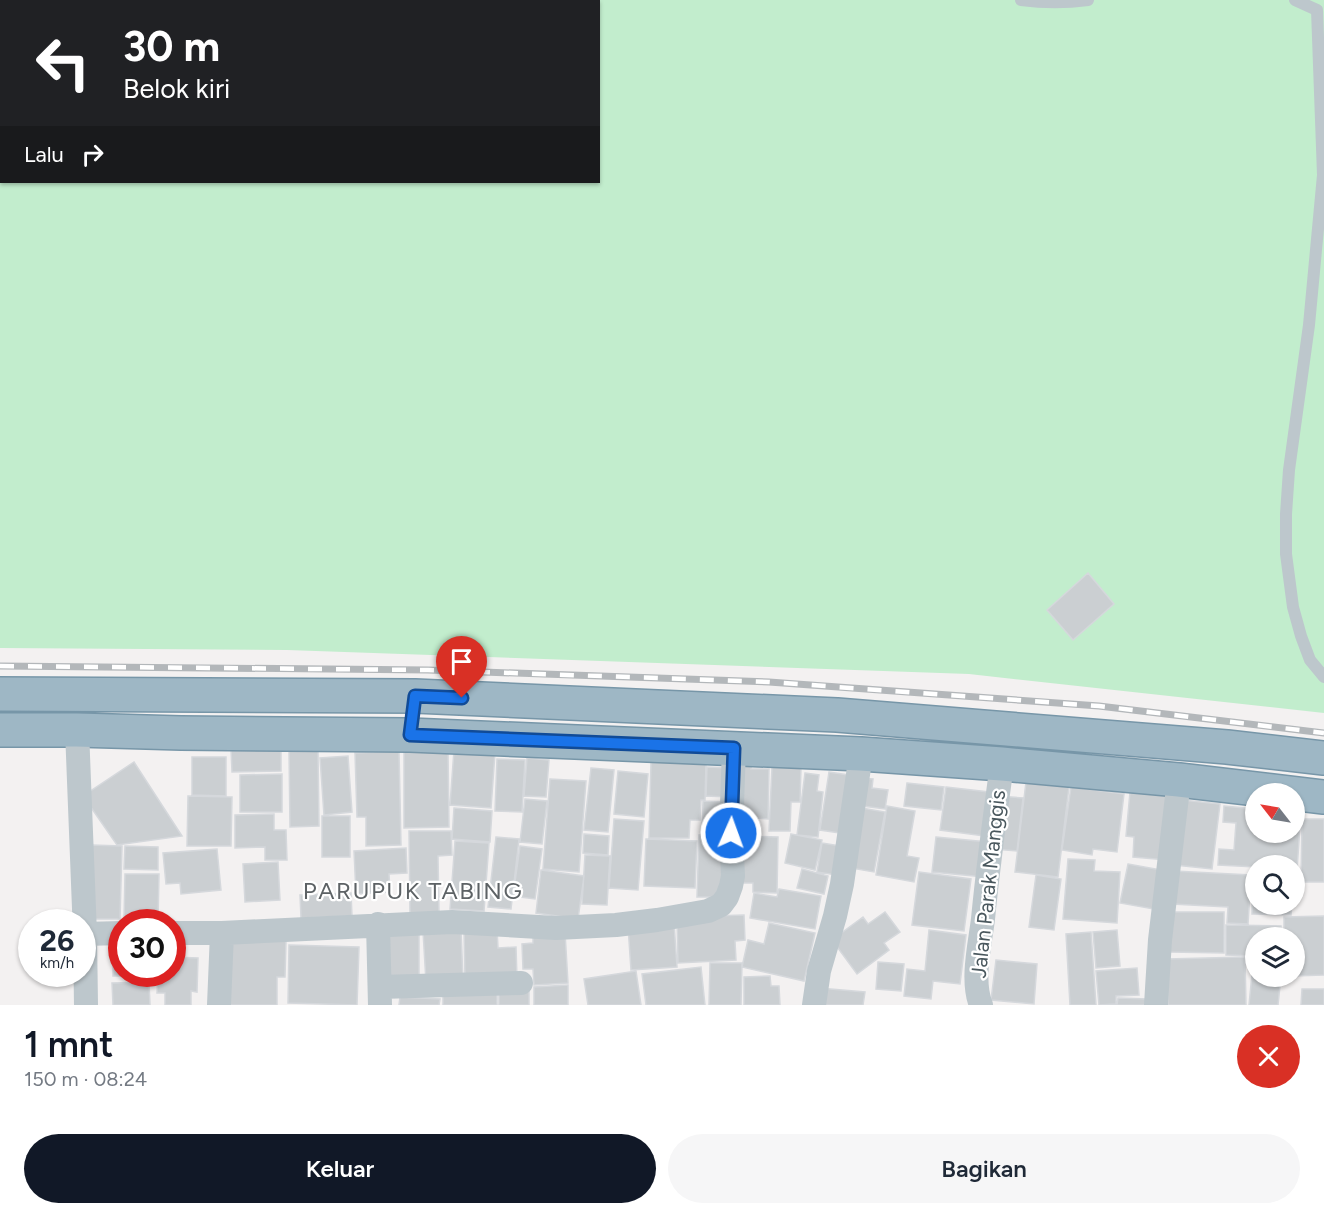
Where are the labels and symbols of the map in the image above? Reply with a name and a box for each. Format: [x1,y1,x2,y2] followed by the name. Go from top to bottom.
[436,636,487,698] pin
[1245,783,1305,843] north arrow
[966,789,1010,979] street label: Jalan Parak Manggis
[699,801,763,865] position arrow
[303,876,523,905] district label: PARUPUK TABING
[108,909,186,987] speed limit sign: 30

